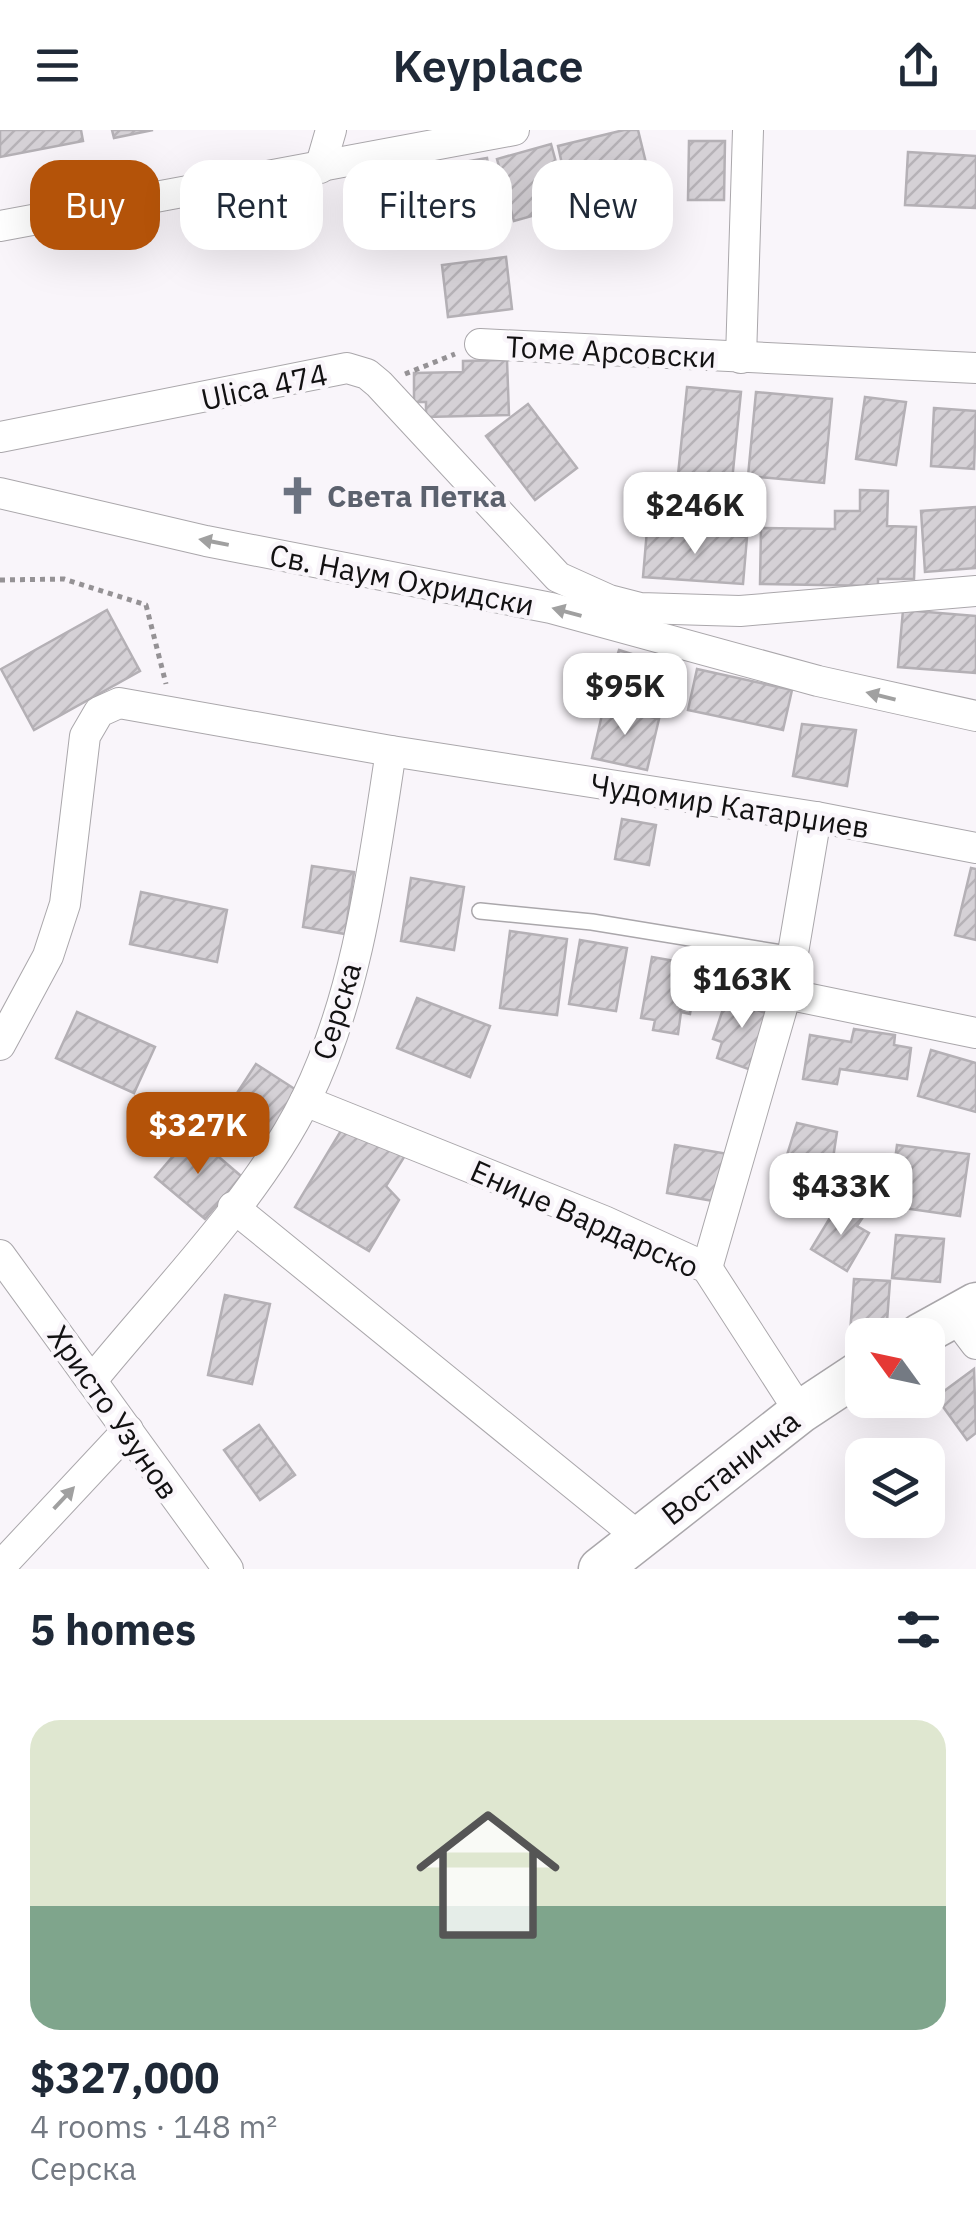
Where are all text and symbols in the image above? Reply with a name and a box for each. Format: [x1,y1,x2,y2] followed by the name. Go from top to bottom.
[392,36,584,94] text: Keyplace
[30,38,85,93] icon: menu
[891,38,946,93] icon: share
[30,160,160,250] chip: Buy
[180,160,323,250] chip: Rent
[343,160,512,250] chip: Filters
[532,160,673,250] chip: New
[505,326,717,376] street label: Томе Арсовски
[197,354,331,418] street label: Ulica 474
[625,472,765,557] pin: $246K
[276,474,318,516] church icon: Света Петка
[327,476,507,515] place label: Света Петка
[645,483,745,525] text: $246K
[198,534,229,550] one-way arrow
[266,534,538,624] street label: Св. Наум Охридски
[551,604,582,620] one-way arrow
[566,653,684,738] pin: $95K
[585,664,665,706] text: $95K
[865,688,896,703] one-way arrow
[588,764,872,846] street label: Чудомир Катарџиев
[672,946,812,1031] pin: $163K
[692,957,792,999] text: $163K
[303,958,369,1064] street label: Серска
[128,1092,268,1177] pin: $327K
[148,1103,248,1145] text: $327K
[465,1150,705,1286] street label: Ениџе Вардарско
[771,1153,911,1238] pin: $433K
[791,1164,891,1206] text: $433K
[40,1318,188,1506] street label: Христо Узунов
[845,1318,945,1418] north arrow
[845,1318,945,1538] map controls
[653,1401,807,1533] street label: Востаничка
[845,1438,945,1538] button: layers
[52,1487,75,1511] one-way arrow
[30,1602,196,1657] text: 5 homes
[891,1602,946,1657] icon: filters
[398,1785,578,1965] icon: home
[30,2050,219,2105] text: $327,000
[30,2105,277,2147] text: 4 rooms · 148 m²
[30,2147,136,2189] text: Серска

